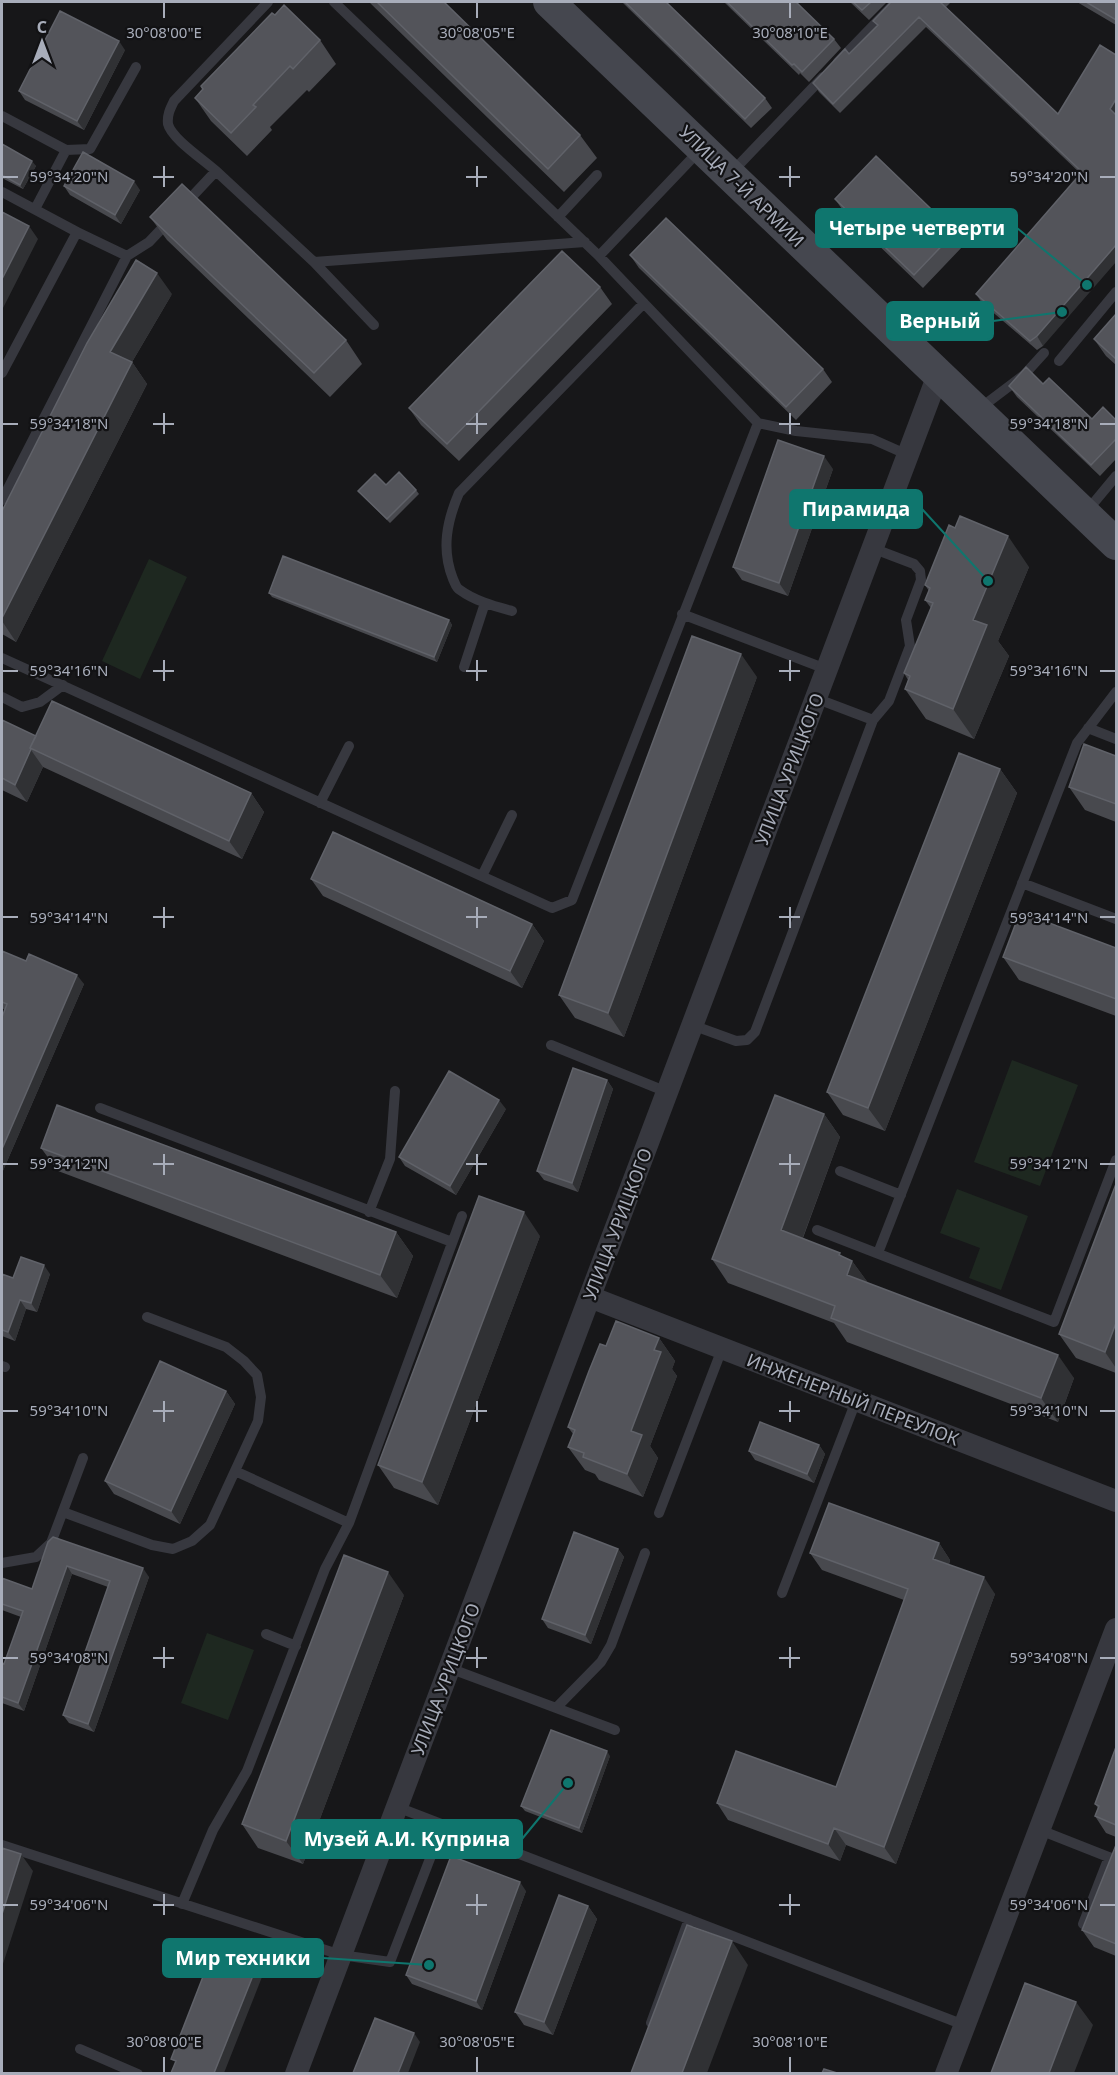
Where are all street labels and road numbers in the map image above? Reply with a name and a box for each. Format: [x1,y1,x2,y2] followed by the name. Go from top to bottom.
[674,120,810,252] street label: УЛИЦА 7-Й АРМИИ
[749,689,829,849] street label: УЛИЦА УРИЦКОГО
[577,1144,657,1304] street label: УЛИЦА УРИЦКОГО
[743,1347,963,1451] street label: ИНЖЕНЕРНЫЙ ПЕРЕУЛОК
[405,1599,485,1759] street label: УЛИЦА УРИЦКОГО

